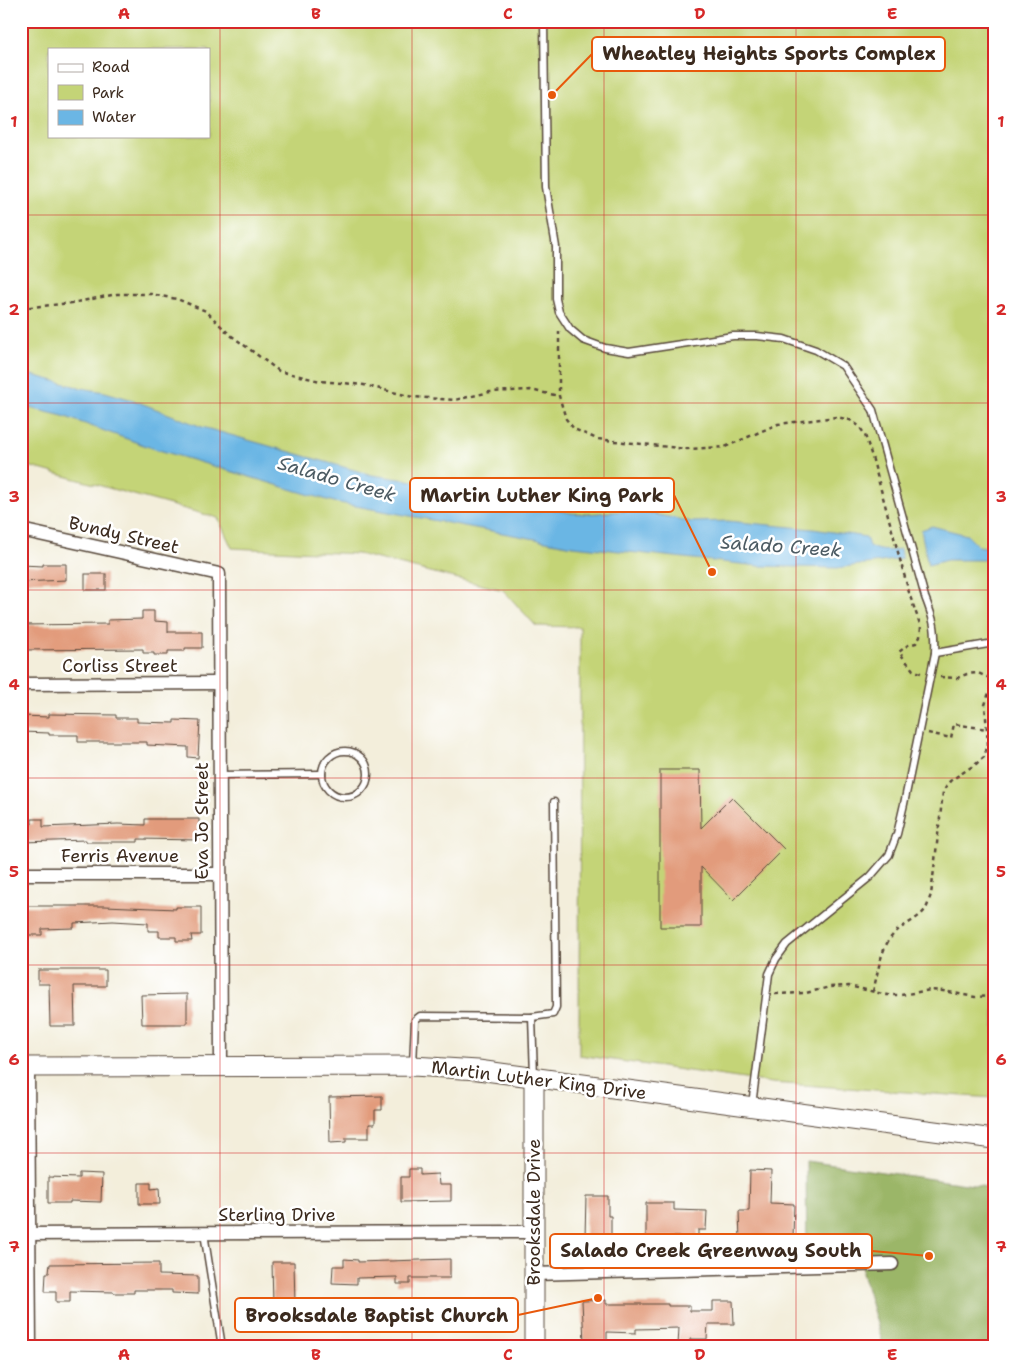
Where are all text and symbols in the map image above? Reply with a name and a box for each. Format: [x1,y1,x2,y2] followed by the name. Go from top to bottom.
[118,3,130,24] text: A
[311,3,321,24] text: B
[503,3,513,24] text: C
[694,3,706,24] text: D
[887,3,897,24] text: E
[592,37,945,71] callout: Wheatley Heights Sports Complex
[602,41,936,66] text: Wheatley Heights Sports Complex
[48,48,210,138] legend
[92,57,130,77] text: Road
[92,83,124,103] text: Park
[92,107,136,127] text: Water
[10,111,18,132] text: 1
[997,111,1005,132] text: 1
[8,299,20,320] text: 2
[995,299,1007,320] text: 2
[275,450,399,508] water label: Salado Creek
[410,478,674,512] callout: Martin Luther King Park
[420,483,664,508] text: Martin Luther King Park
[8,486,20,507] text: 3
[995,486,1007,507] text: 3
[67,511,182,559] street label: Bundy Street
[720,529,843,563] water label: Salado Creek
[62,654,178,678] street label: Corliss Street
[8,674,20,695] text: 4
[995,674,1007,695] text: 4
[190,762,214,880] street label: Eva Jo Street
[61,844,179,868] street label: Ferris Avenue
[9,861,19,882] text: 5
[996,861,1006,882] text: 5
[8,1049,20,1070] text: 6
[995,1049,1007,1070] text: 6
[430,1055,648,1105] street label: Martin Luther King Drive
[522,1139,546,1285] street label: Brooksdale Drive
[218,1203,336,1227] street label: Sterling Drive
[550,1234,872,1268] callout: Salado Creek Greenway South
[8,1236,20,1257] text: 7
[995,1236,1007,1257] text: 7
[560,1238,862,1263] text: Salado Creek Greenway South
[235,1298,518,1332] callout: Brooksdale Baptist Church
[245,1303,509,1328] text: Brooksdale Baptist Church
[118,1344,130,1365] text: A
[311,1344,321,1365] text: B
[503,1344,513,1365] text: C
[694,1344,706,1365] text: D
[887,1344,897,1365] text: E

